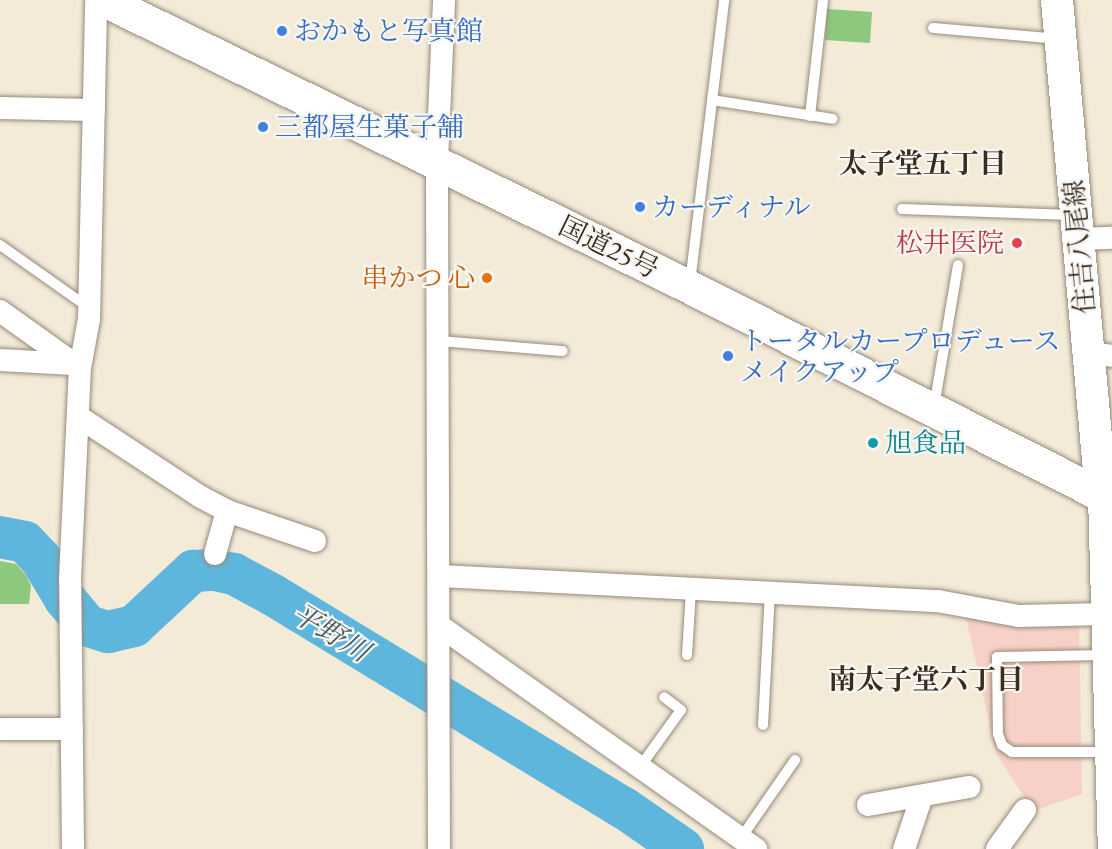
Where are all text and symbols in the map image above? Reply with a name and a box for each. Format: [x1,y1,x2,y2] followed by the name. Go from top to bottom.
[294,15,483,47] place label: おかもと写真館
[275,24,289,38] marker: おかもと写真館
[275,111,464,143] place label: 三都屋生菓子舗
[256,120,270,134] marker: 三都屋生菓子舗
[839,146,1007,180] district label: 太子堂五丁目
[1057,178,1101,316] street label: 住吉八尾線
[652,191,814,223] place label: カーディナル
[633,200,647,214] marker: カーディナル
[554,209,664,285] street label: 国道25号
[896,227,1004,259] place label: 松井医院
[1008,234,1026,252] marker: 松井医院
[362,262,475,294] place label: 串かつ 心
[480,271,494,285] marker: 串かつ 心
[740,324,1064,387] place label: トータルカープロデュース メイクアップ
[721,349,735,363] marker: トータルカープロデュース メイクアップ
[885,427,966,459] place label: 旭食品
[866,436,880,450] marker: 旭食品
[286,596,376,668] water label: 平野川
[828,662,1024,696] district label: 南太子堂六丁目

